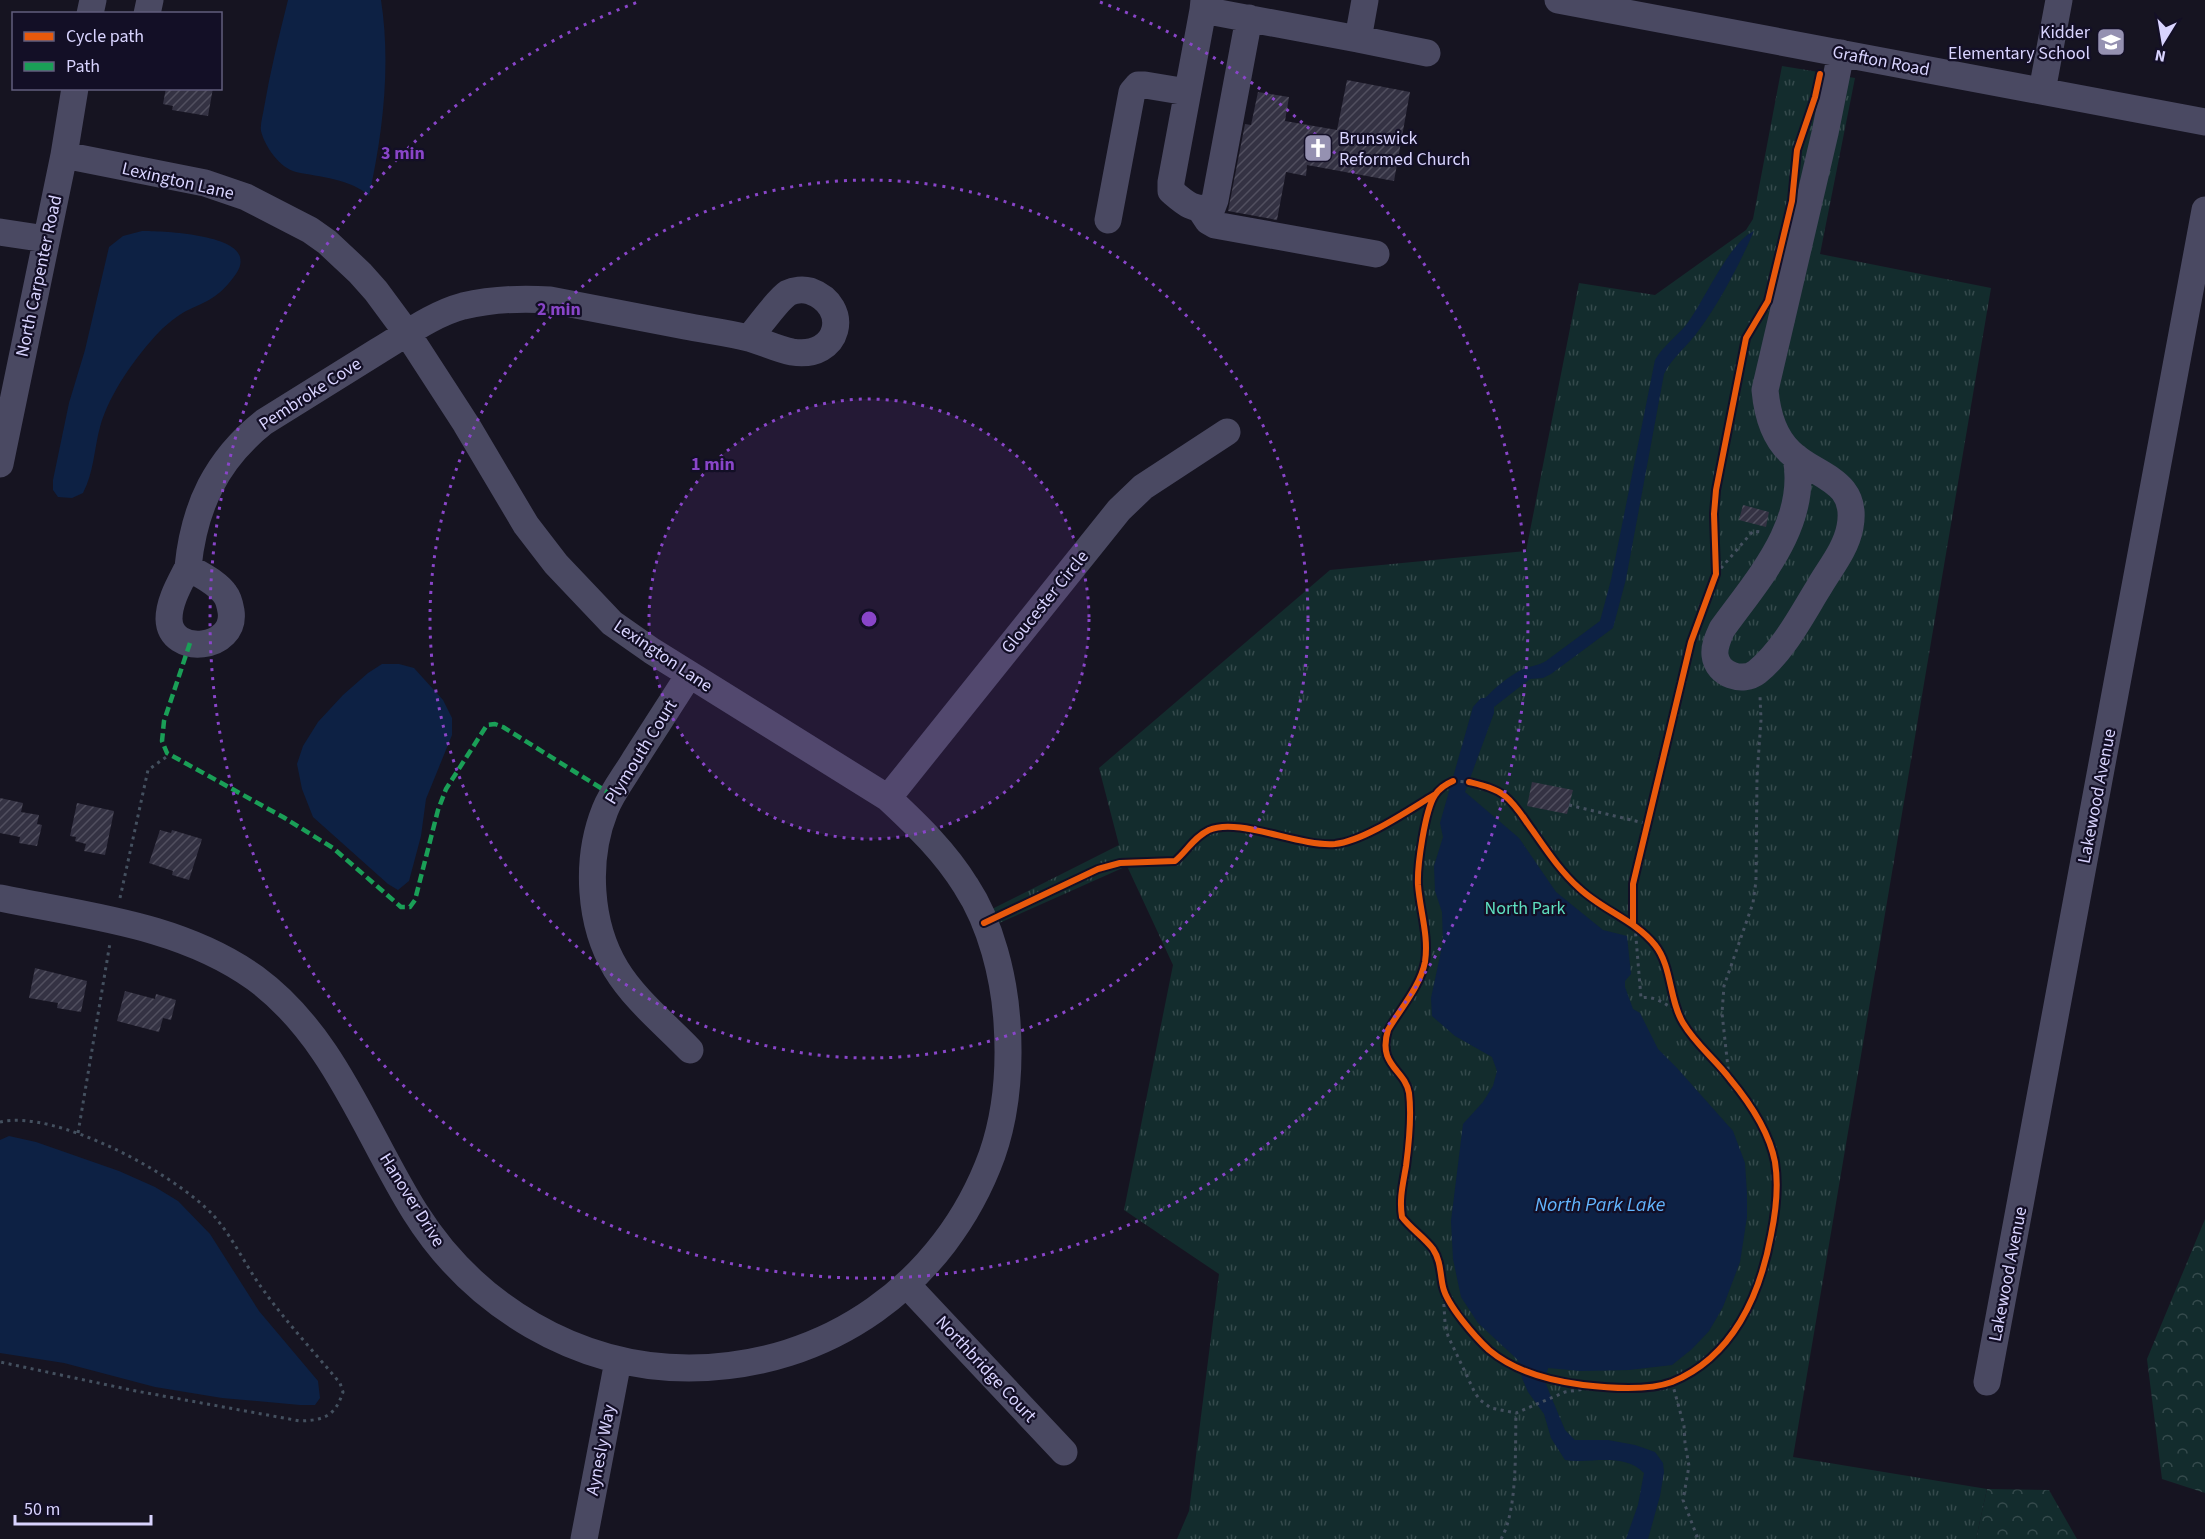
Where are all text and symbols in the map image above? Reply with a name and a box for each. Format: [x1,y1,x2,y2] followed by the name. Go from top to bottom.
[12,12,222,90] legend
[2133,12,2193,72] north arrow
[1948,20,2091,66] place label: Kidder Elementary School
[66,24,144,49] text: Cycle path
[2095,26,2127,58] school or university icon: Kidder Elementary School
[1830,39,1932,83] street label: Grafton Road
[2153,44,2168,68] text: N
[66,54,100,79] text: Path
[1339,126,1470,172] place label: Brunswick Reformed Church
[1302,132,1334,164] church icon: Brunswick Reformed Church
[381,141,425,166] text: 3 min
[119,156,237,206] street label: Lexington Lane
[10,193,68,359] street label: North Carpenter Road
[537,297,581,322] text: 2 min
[254,351,366,437] street label: Pembroke Cove
[691,452,735,477] text: 1 min
[996,545,1094,659] street label: Gloucester Circle
[859,609,879,629] centre of rings
[609,614,717,698] street label: Lexington Lane
[599,695,683,809] street label: Plymouth Court
[2072,726,2122,866] street label: Lakewood Avenue
[1485,896,1565,921] park label: North Park
[373,1148,451,1252] street label: Hanover Drive
[1535,1191,1665,1219] water label: North Park Lake
[1983,1204,2033,1344] street label: Lakewood Avenue
[930,1310,1042,1428] street label: Northbridge Court
[580,1402,622,1498] street label: Aynesly Way
[15,1488,152,1526] scale bar
[24,1497,60,1522] text: 50 m

